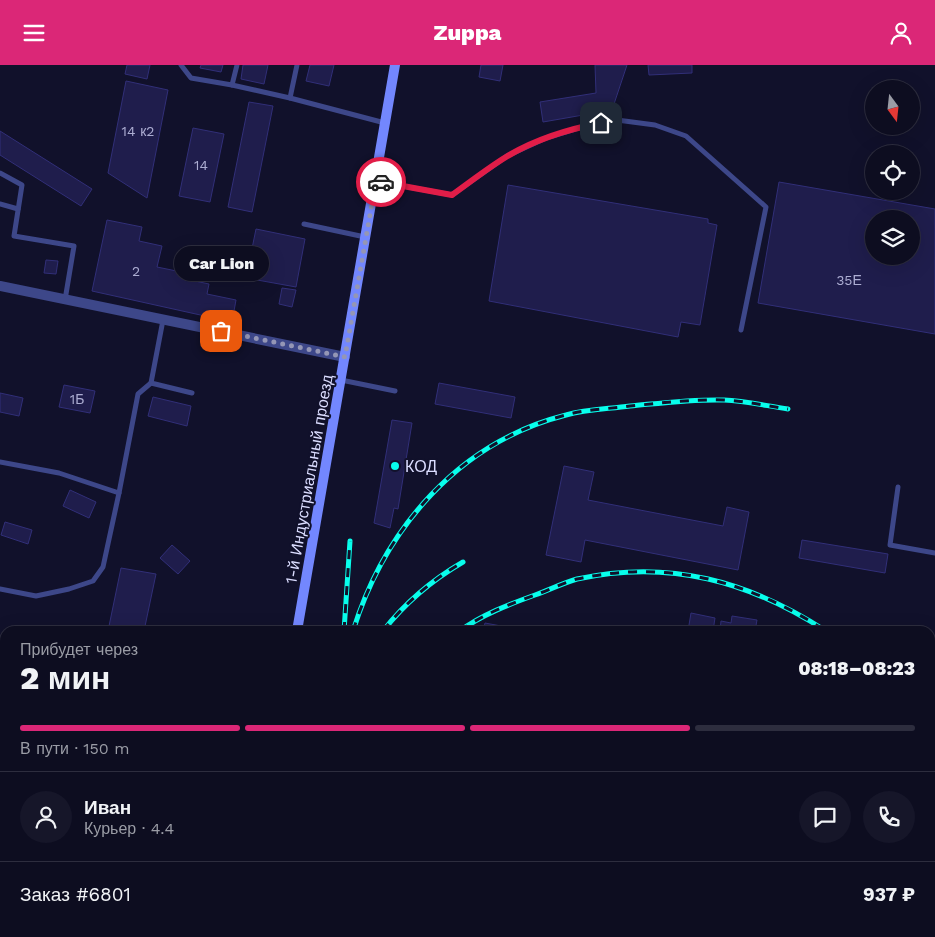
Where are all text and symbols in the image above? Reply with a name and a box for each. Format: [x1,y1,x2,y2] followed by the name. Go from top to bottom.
[20,19,48,47] icon: menu
[887,19,915,47] icon: person
[434,20,501,45] text: Zuppa
[865,80,920,135] north arrow
[865,80,920,265] map controls
[580,102,622,144] pin
[587,109,615,137] icon: home
[121,123,155,139] house number: 14 к2
[865,145,920,200] button: locate
[194,157,208,173] house number: 14
[356,157,406,207] courier
[367,168,395,196] icon: car
[865,210,920,265] button: layers
[174,246,268,281] callout: Car Lion
[189,254,254,273] text: Car Lion
[132,263,140,279] house number: 2
[836,272,862,288] house number: 35Е
[200,310,242,352] pin
[207,317,235,345] icon: bag
[281,372,337,585] street label: 1-й Индустриальный проезд
[70,391,84,407] house number: 1Б
[405,457,437,476] place label: КОД
[389,460,401,472] marker: КОД
[20,640,138,659] text: Прибудет через
[798,657,915,680] text: 08:18–08:23
[20,659,110,697] text: 2 мин
[20,739,129,758] text: В пути · 150 m
[20,791,72,843] button: person
[799,791,851,843] button: chat
[863,791,915,843] button: phone
[84,796,131,819] text: Иван
[84,819,174,838] text: Курьер · 4.4
[20,883,131,906] text: Заказ #6801
[863,883,915,906] text: 937 ₽

